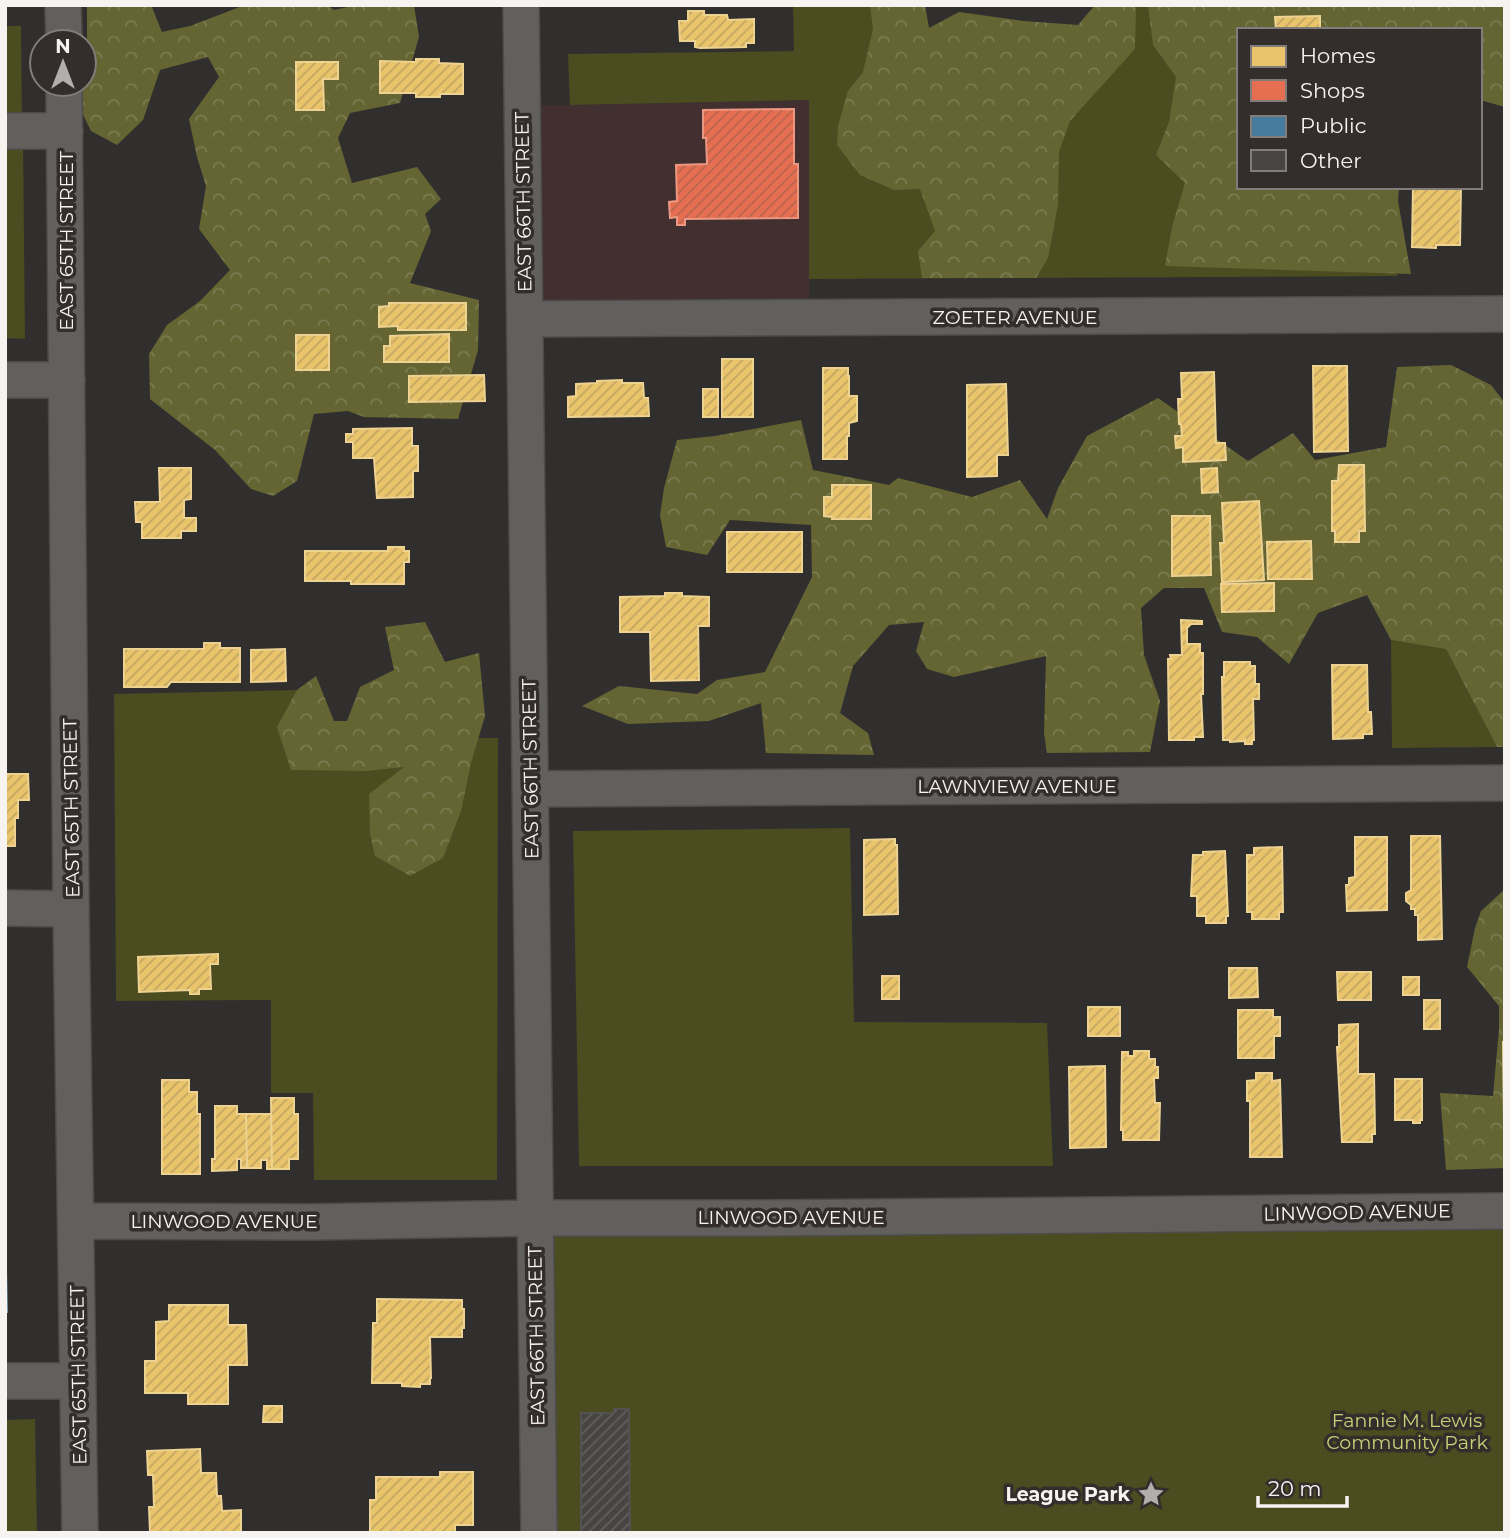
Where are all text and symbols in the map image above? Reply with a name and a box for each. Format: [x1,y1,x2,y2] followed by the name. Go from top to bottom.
[28,28,98,98] north arrow
[1237,28,1482,189] legend
[55,35,71,58] text: N
[1300,43,1375,68] text: Homes
[1300,78,1365,103] text: Shops
[510,111,537,292] street label: EAST 66TH STREET
[1300,113,1367,138] text: Public
[1300,148,1362,173] text: Other
[55,151,78,331] street label: EAST 65TH STREET
[932,306,1098,329] street label: ZOETER AVENUE
[517,678,544,859] street label: EAST 66TH STREET
[58,718,85,898] street label: EAST 65TH STREET
[917,775,1117,798] street label: LAWNVIEW AVENUE
[1263,1199,1451,1226] street label: LINWOOD AVENUE
[697,1206,885,1229] street label: LINWOOD AVENUE
[130,1210,318,1233] street label: LINWOOD AVENUE
[523,1245,550,1426] street label: EAST 66TH STREET
[65,1285,92,1465] street label: EAST 65TH STREET
[1326,1409,1488,1454] park label: Fannie M. Lewis Community Park
[1258,1464,1347,1508] scale bar
[1268,1476,1322,1501] text: 20 m
[1136,1479,1166,1509] place icon: League Park
[1005,1483,1131,1506] place label: League Park

